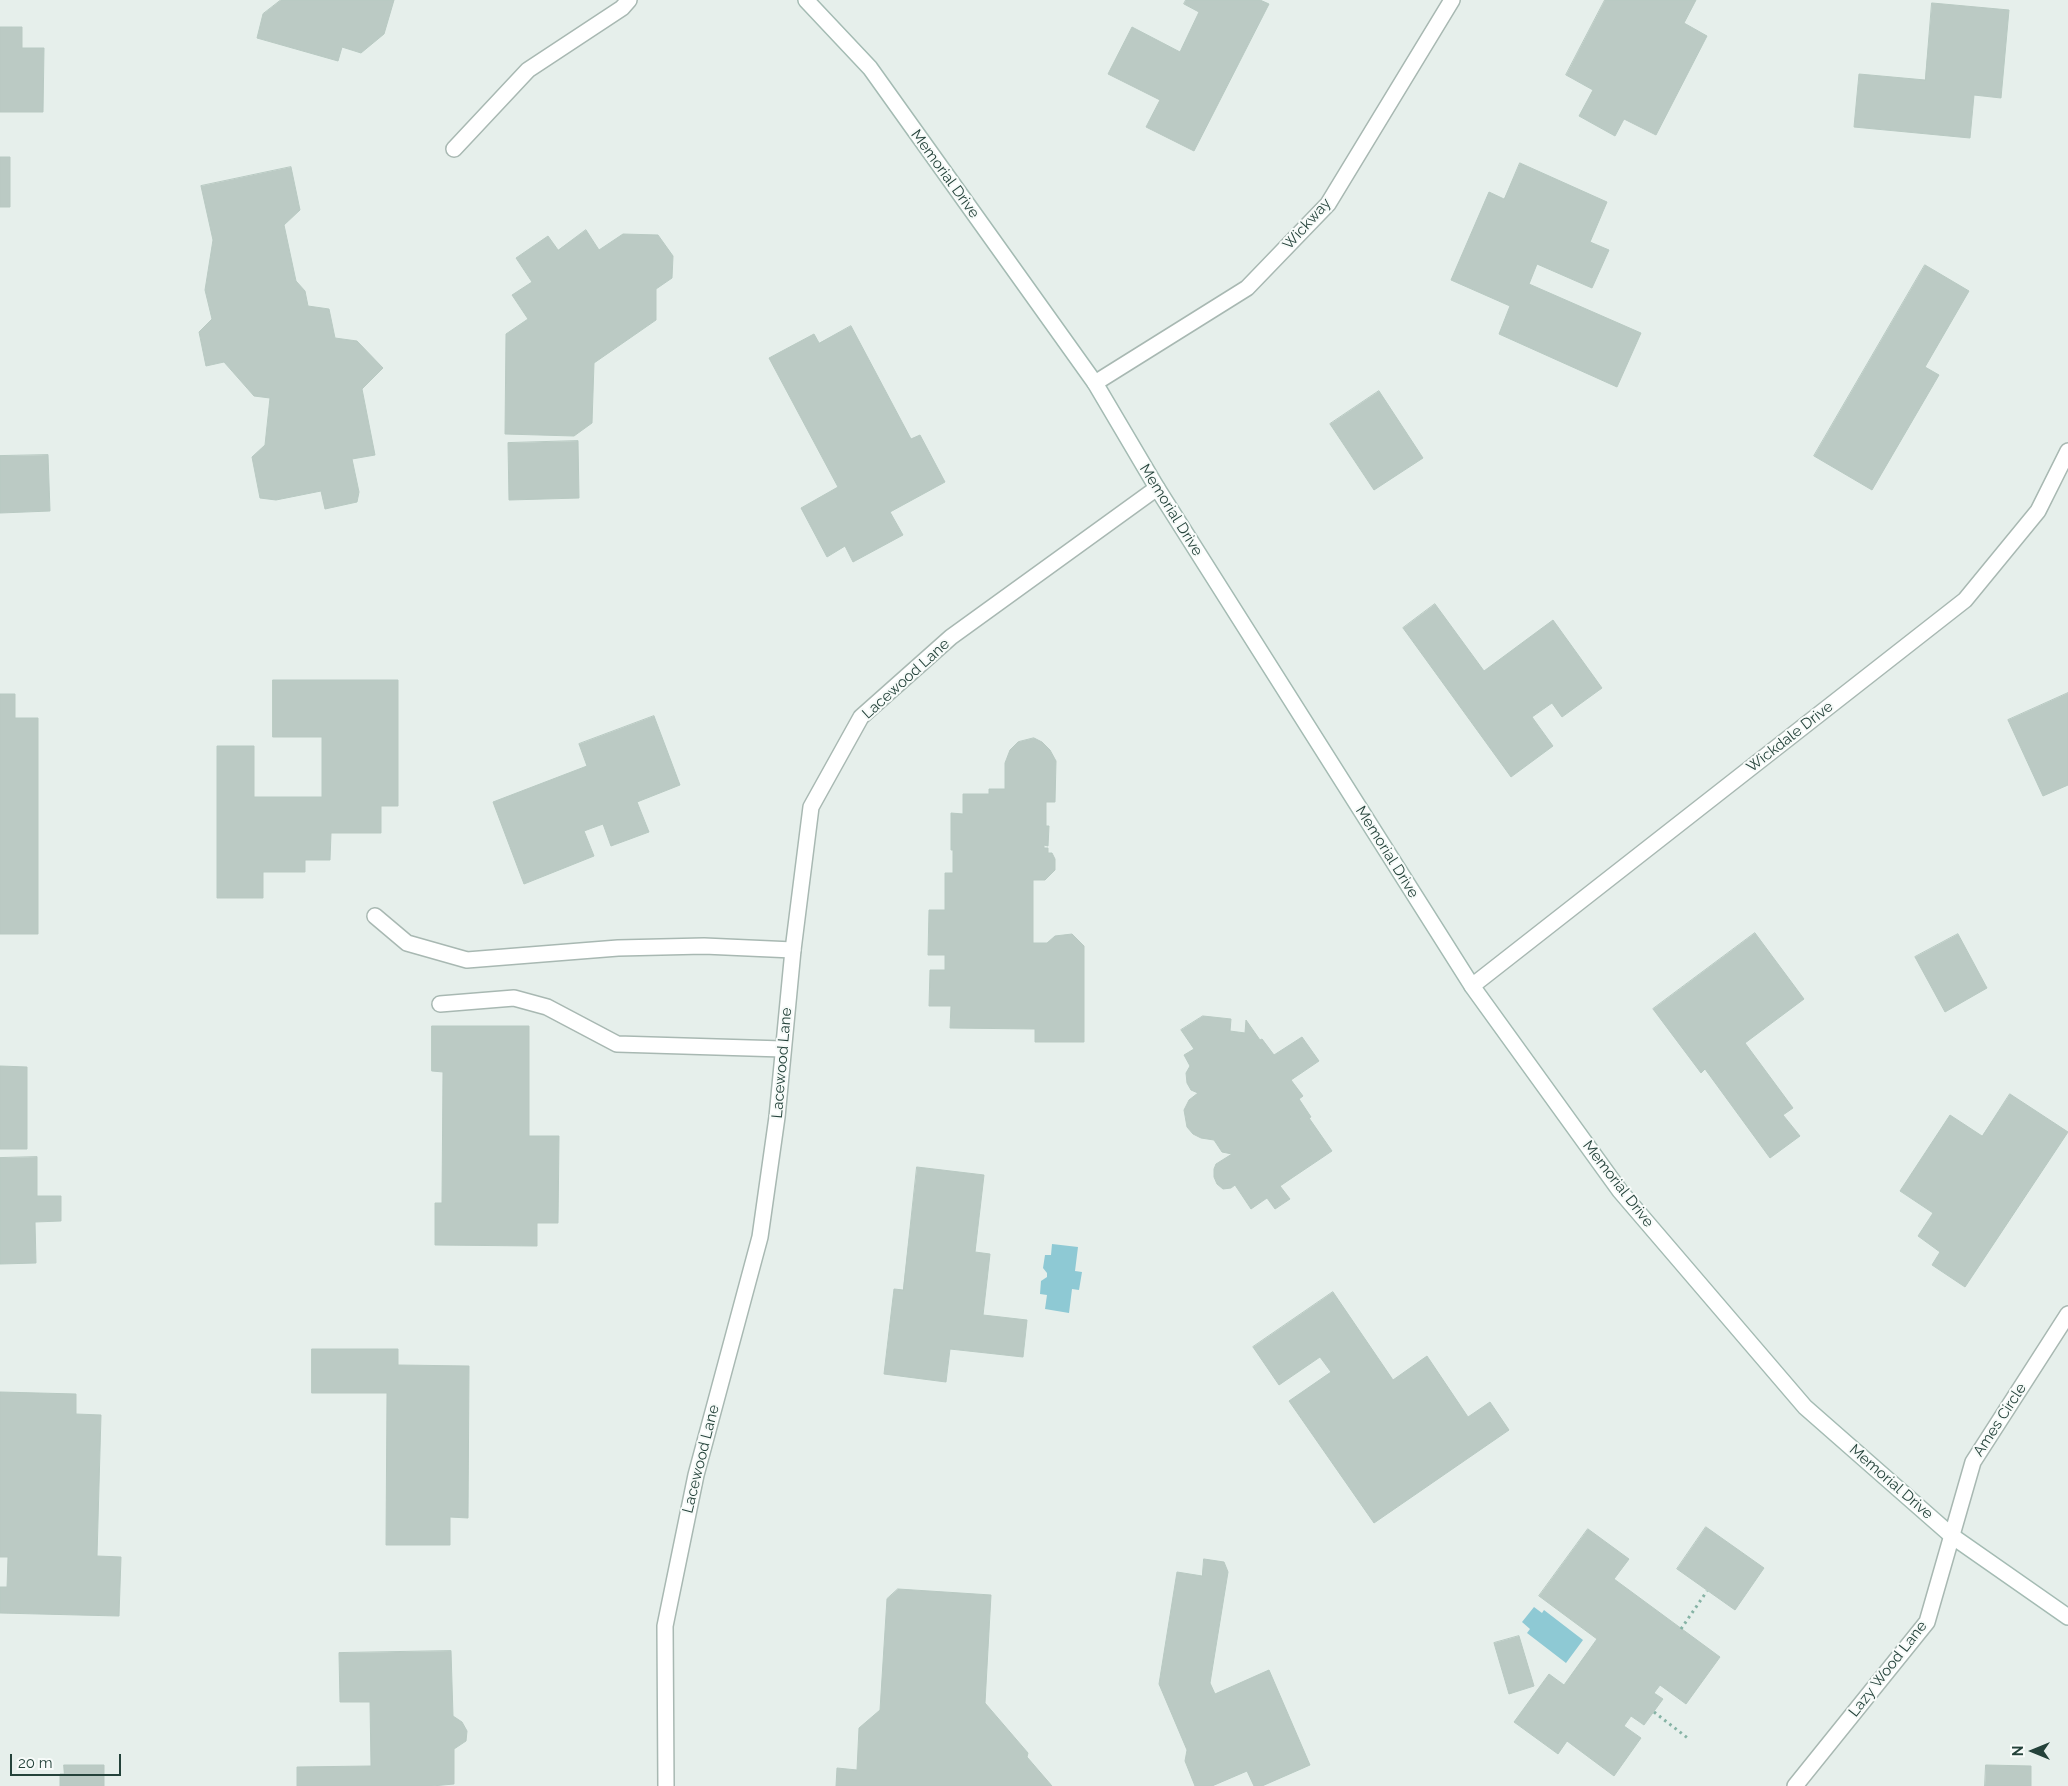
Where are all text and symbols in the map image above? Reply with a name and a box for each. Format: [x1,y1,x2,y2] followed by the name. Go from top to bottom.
[907,126,983,222] street label: Memorial Drive
[1279,194,1335,254] street label: Wickway
[1136,461,1206,559] street label: Memorial Drive
[859,635,953,723] street label: Lacewood Lane
[1743,698,1837,776] street label: Wickdale Drive
[1352,803,1422,901] street label: Memorial Drive
[768,1007,796,1119] street label: Lacewood Lane
[1579,1137,1657,1231] street label: Memorial Drive
[1970,1380,2030,1460] street label: Ames Circle
[679,1403,723,1515] street label: Lacewood Lane
[1845,1441,1937,1523] street label: Memorial Drive
[1845,1618,1931,1720] street label: Lazy Wood Lane
[2008,1726,2058,1776] north arrow
[12,1744,124,1776] scale bar
[2010,1746,2026,1756] text: N
[18,1754,53,1772] text: 20 m

